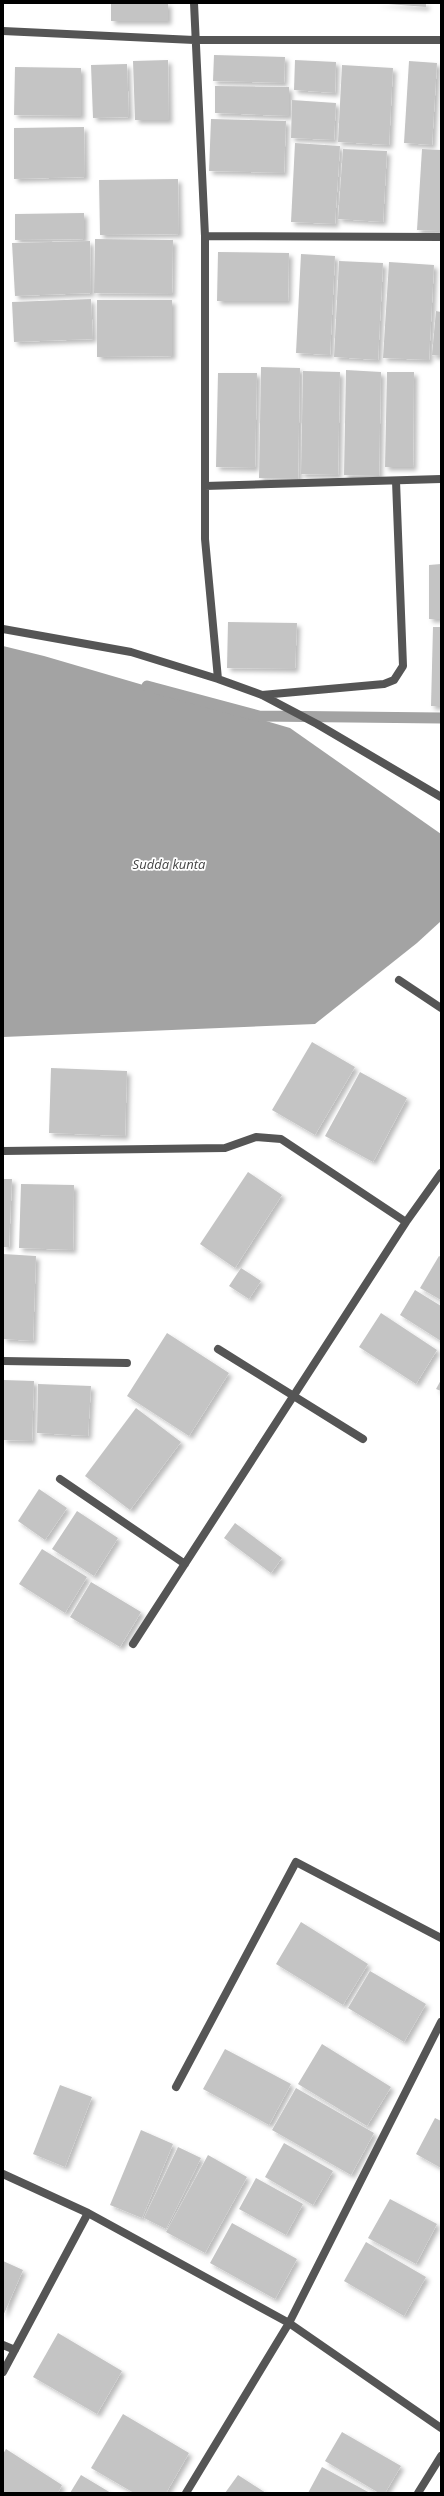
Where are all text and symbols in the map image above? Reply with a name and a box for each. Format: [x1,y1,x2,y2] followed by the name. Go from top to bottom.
[133,855,206,873] water label: Sudda kunta

